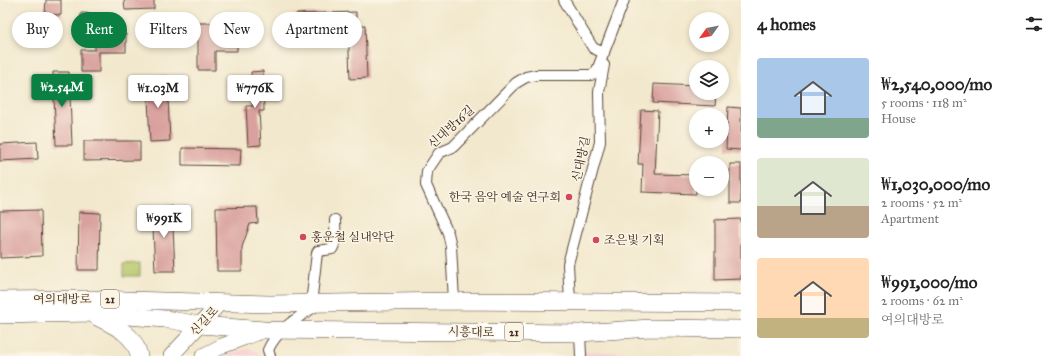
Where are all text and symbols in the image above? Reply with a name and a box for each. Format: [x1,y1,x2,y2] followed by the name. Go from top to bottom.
[12,12,63,48] chip: Buy
[71,12,127,48] chip: Rent
[135,12,201,48] chip: Filters
[209,12,264,48] chip: New
[272,12,362,48] chip: Apartment
[689,12,729,52] north arrow
[689,12,729,196] map controls
[1023,13,1045,35] icon: filters
[757,14,816,35] text: 4 homes
[689,60,729,100] button: layers
[29,74,95,108] pin: ₩2.54M
[789,74,837,122] icon: home
[881,74,992,95] text: ₩2,540,000/mo
[125,75,191,109] pin: ₩1.03M
[227,75,283,109] pin: ₩776K
[40,79,84,95] text: ₩2.54M
[137,80,179,96] text: ₩1.03M
[236,80,274,96] text: ₩776K
[881,95,967,111] text: 5 rooms · 118 m²
[425,103,477,151] street label: 신대방16길
[689,108,729,148] button: +
[881,111,916,127] text: House
[569,135,593,183] street label: 신대방길
[689,156,729,196] button: −
[789,174,837,222] icon: home
[881,174,990,195] text: ₩1,030,000/mo
[449,190,561,204] place label: 한국 음악 예술 연구회
[564,192,574,202] marker: 한국 음악 예술 연구회
[881,195,962,211] text: 2 rooms · 52 m²
[136,205,192,239] pin: ₩991K
[146,210,182,226] text: ₩991K
[881,211,939,227] text: Apartment
[311,230,395,244] place label: 홍운철 실내악단
[298,232,308,242] marker: 홍운철 실내악단
[604,233,665,247] place label: 조은빛 기획
[591,235,601,245] marker: 조은빛 기획
[881,272,977,293] text: ₩991,000/mo
[789,274,837,322] icon: home
[101,290,119,308] road number: 21
[33,292,91,306] street label: 여의대방로
[881,293,963,309] text: 2 rooms · 62 m²
[187,303,221,338] street label: 신길로
[881,312,944,328] text: 여의대방로
[505,323,523,341] road number: 21
[448,325,495,339] street label: 시흥대로

